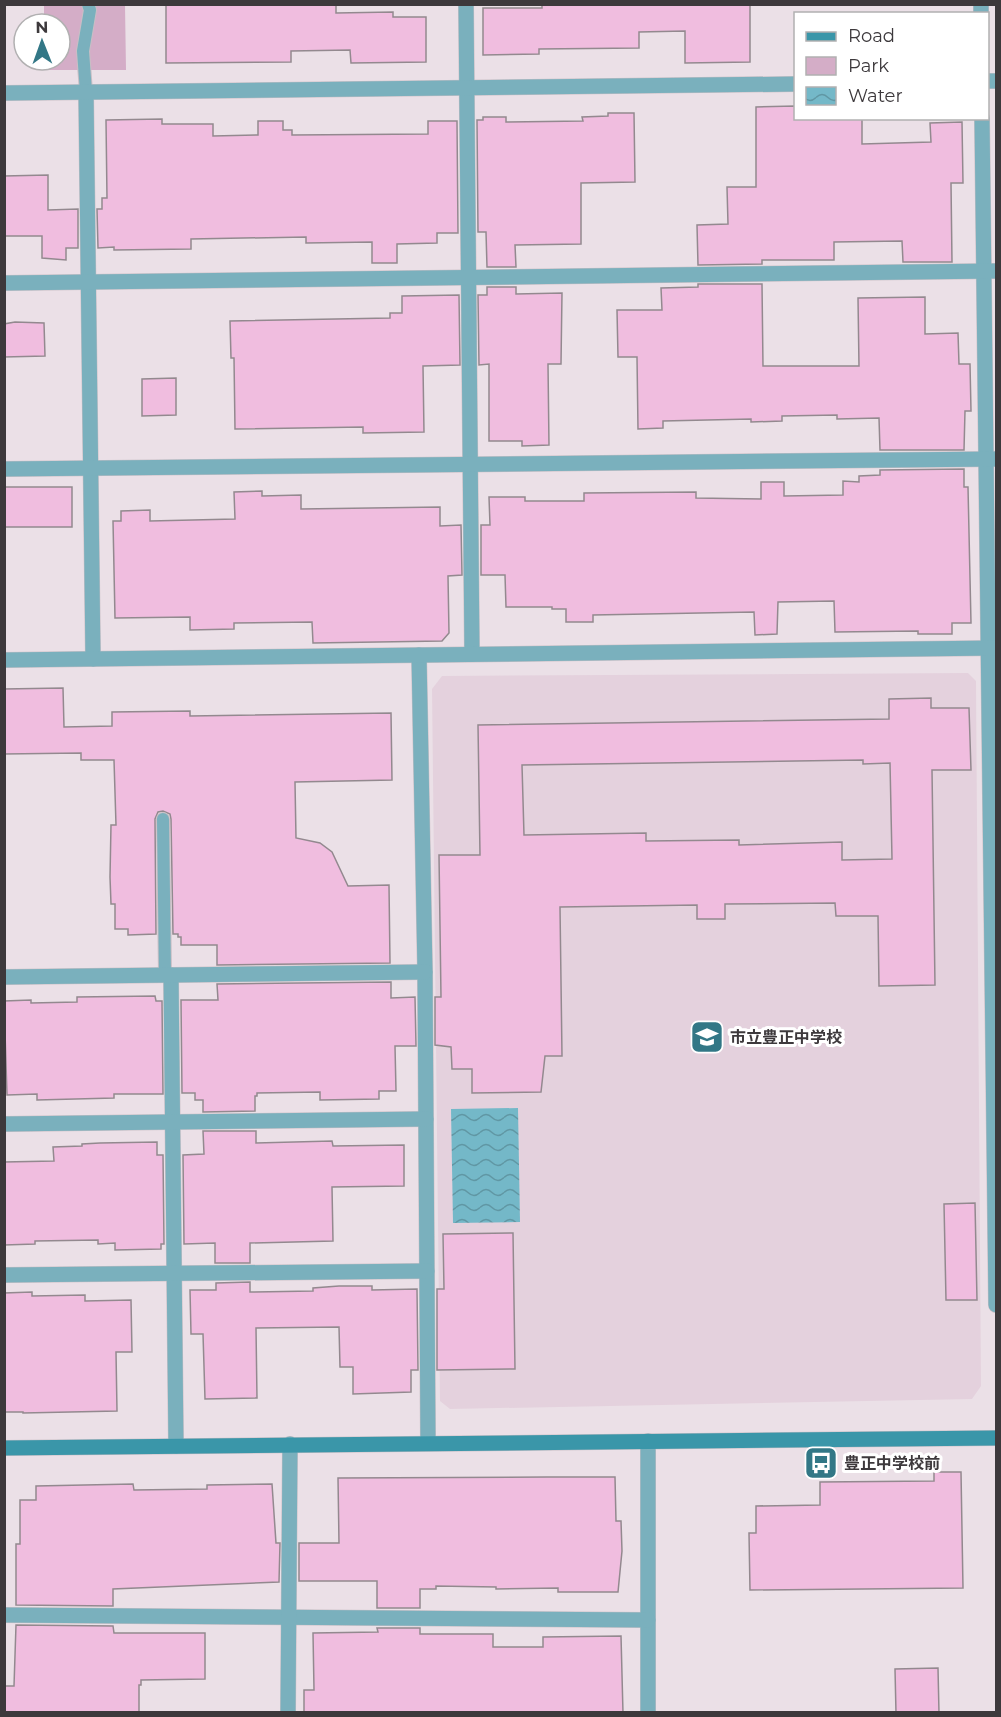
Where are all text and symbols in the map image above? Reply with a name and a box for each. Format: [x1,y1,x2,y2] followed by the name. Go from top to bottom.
[12,12,72,72] north arrow
[794,12,989,120] legend
[35,18,48,37] text: N
[848,25,895,47] text: Road
[848,55,889,77] text: Park
[848,85,903,107] text: Water
[689,1019,725,1055] school or university icon: 市立豊正中学校
[730,1028,842,1047] place label: 市立豊正中学校
[803,1445,839,1481] bus stop icon: 豊正中学校前
[844,1454,940,1473] place label: 豊正中学校前

